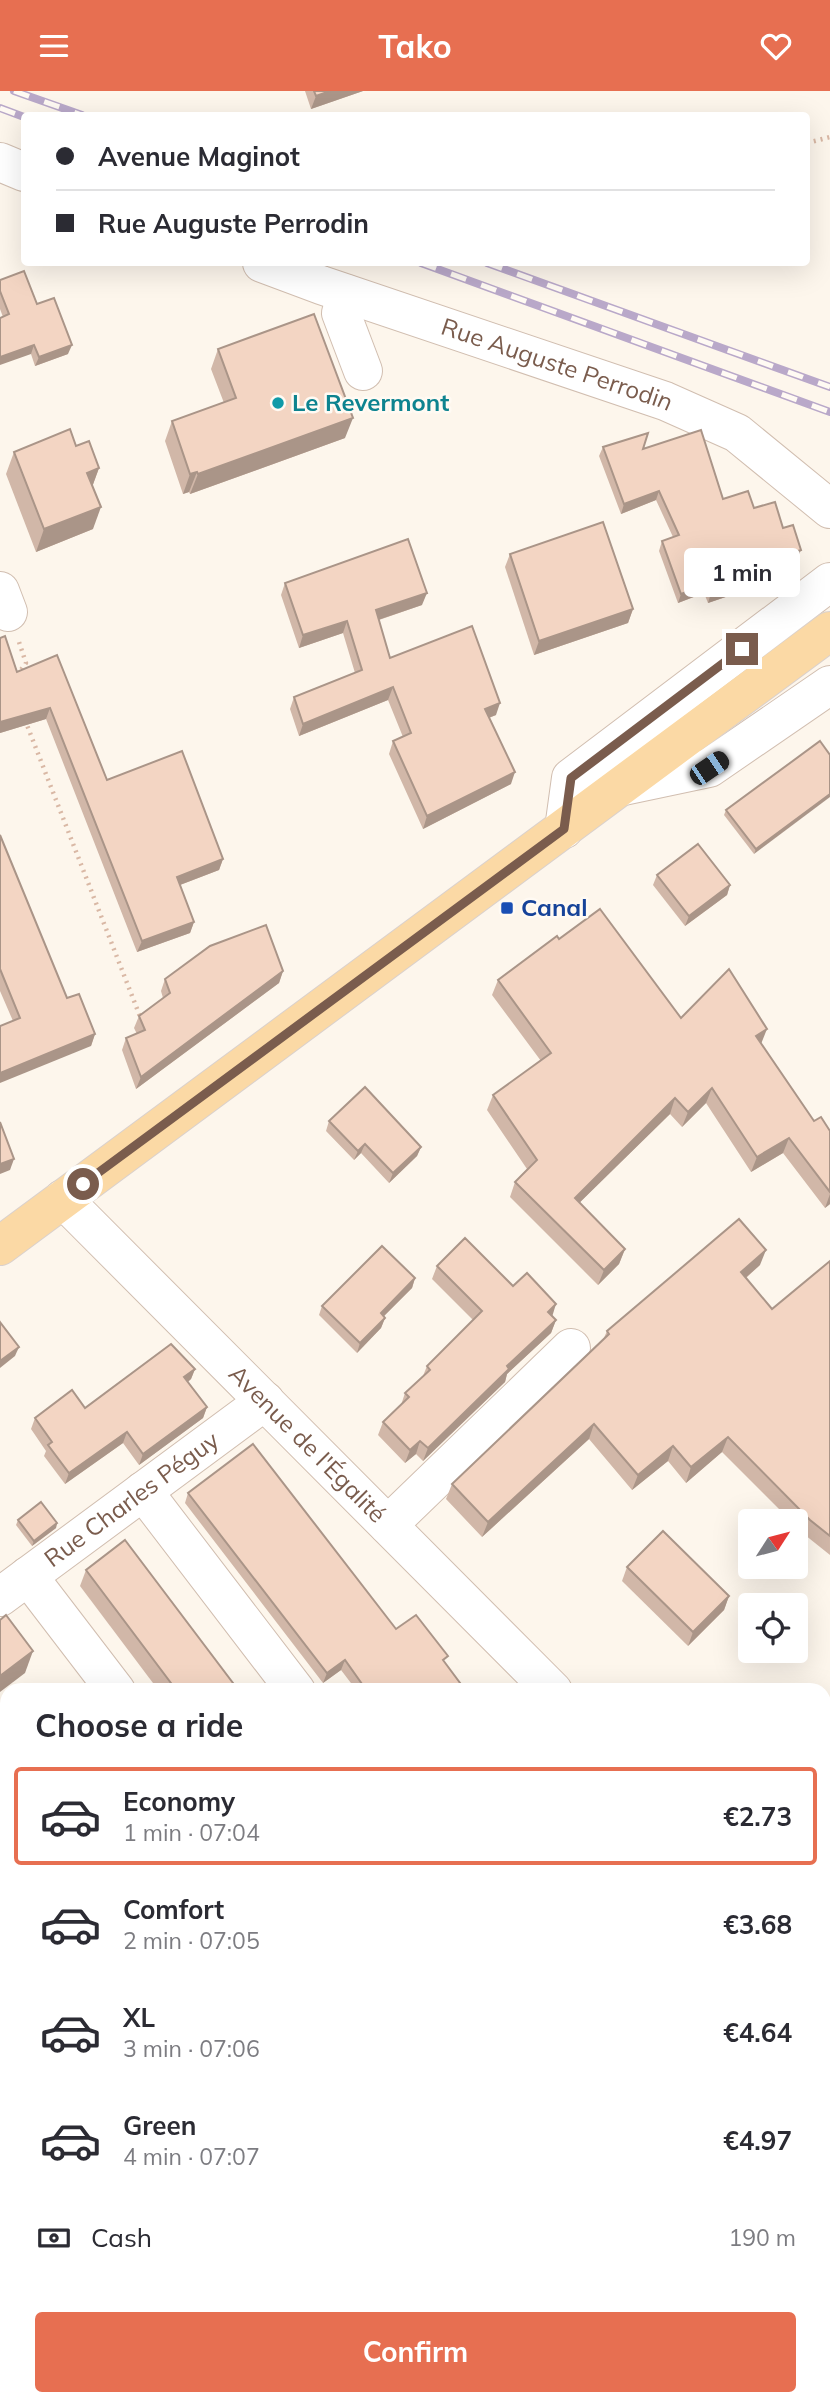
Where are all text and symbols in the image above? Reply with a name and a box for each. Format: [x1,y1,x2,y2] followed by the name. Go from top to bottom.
[378,26,452,66] text: Tako
[35,27,73,65] icon: menu
[757,27,795,65] icon: heart
[98,140,300,173] text: Avenue Maginot
[98,207,369,240] text: Rue Auguste Perrodin
[438,311,678,417] street label: Rue Auguste Perrodin
[292,387,449,417] place label: Le Revermont
[270,395,286,411] marker: Le Revermont
[684,547,800,596] callout: 1 min
[712,558,772,587] text: 1 min
[726,633,758,665] route end
[686,748,733,788] car
[521,892,588,922] place label: Canal
[499,900,515,916] marker: Canal
[67,1168,99,1200] route start
[223,1358,393,1529] street label: Avenue de l'Égalité
[38,1424,225,1573] street label: Rue Charles Péguy
[738,1509,808,1579] north arrow
[738,1509,808,1663] map controls
[738,1593,808,1663] button: locate
[35,1705,243,1745] text: Choose a ride
[39,1785,102,1848] icon: car
[123,1785,235,1818] text: Economy
[723,1800,792,1833] text: €2.73
[123,1818,260,1847] text: 1 min · 07:04
[39,1893,102,1956] icon: car
[123,1893,224,1926] text: Comfort
[723,1908,792,1941] text: €3.68
[123,1926,260,1955] text: 2 min · 07:05
[39,2001,102,2064] icon: car
[123,2001,155,2034] text: XL
[723,2016,792,2049] text: €4.64
[123,2034,260,2063] text: 3 min · 07:06
[39,2109,102,2172] icon: car
[123,2109,196,2142] text: Green
[723,2124,792,2157] text: €4.97
[123,2142,260,2171] text: 4 min · 07:07
[35,2219,73,2257] icon: cash
[91,2221,152,2254] text: Cash
[728,2223,796,2252] text: 190 m
[35,2312,796,2392] button: Confirm

